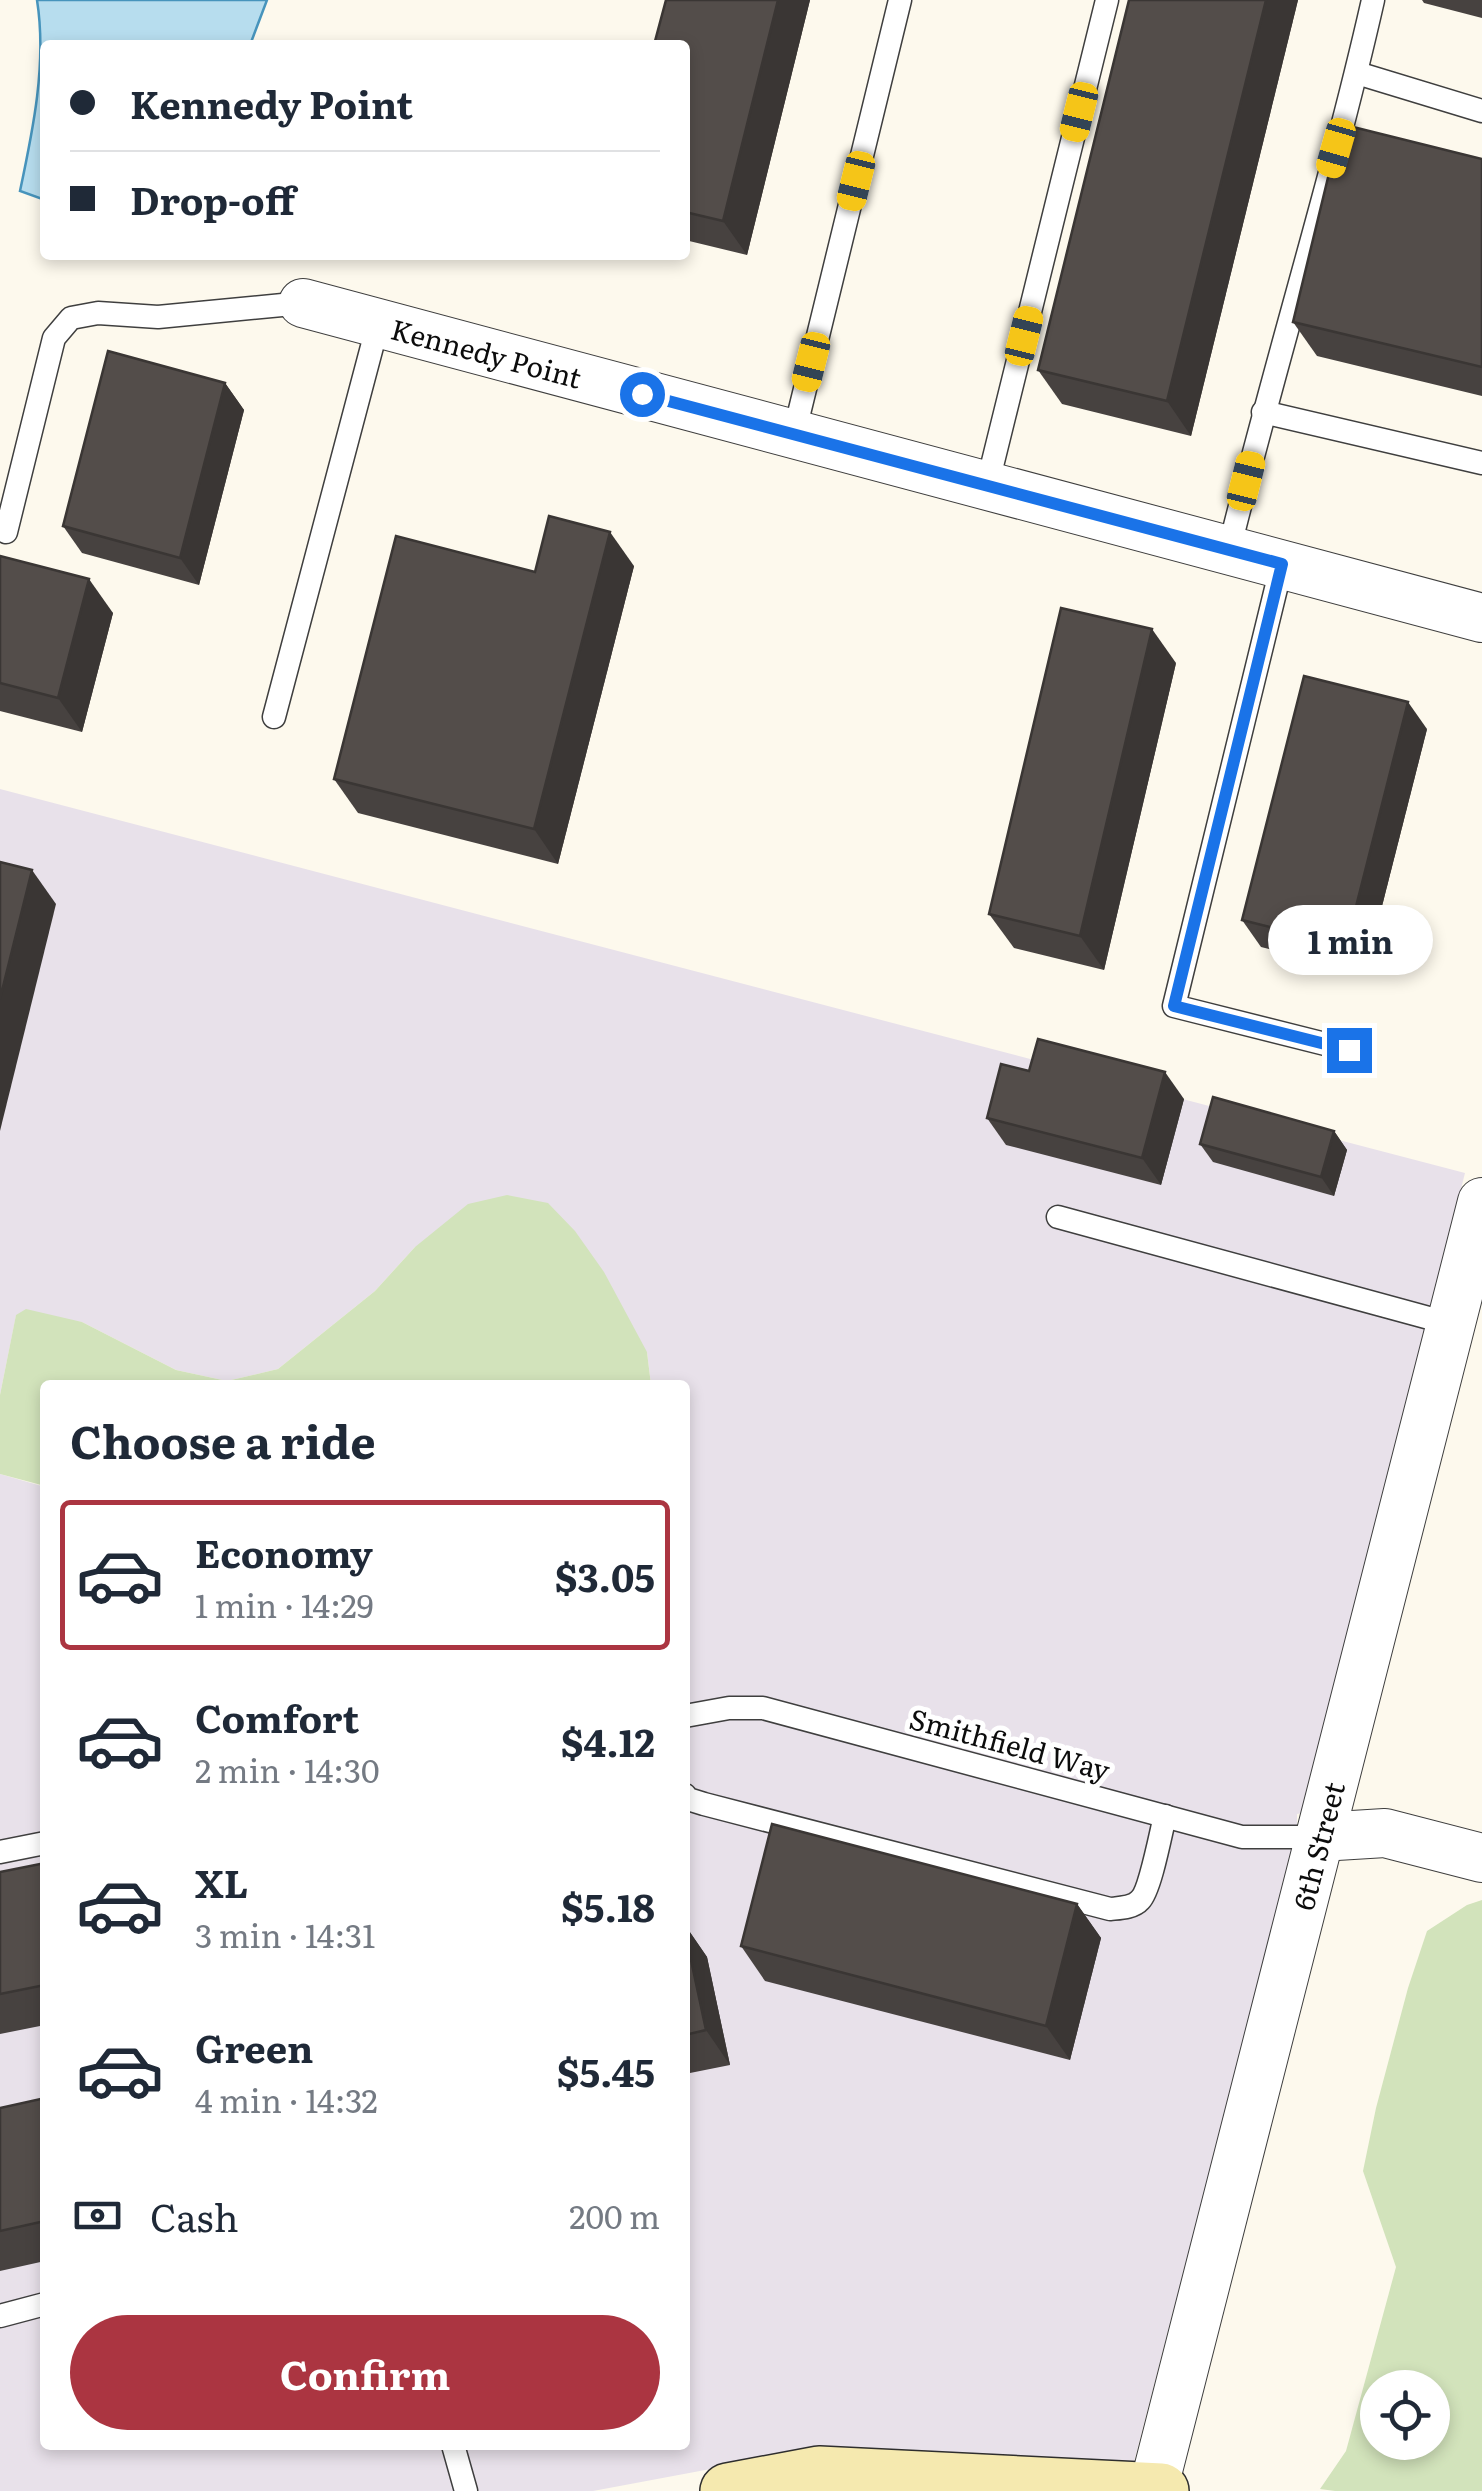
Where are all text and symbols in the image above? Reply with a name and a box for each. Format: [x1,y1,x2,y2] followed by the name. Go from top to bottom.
[130,74,413,131] text: Kennedy Point
[1057,79,1101,145] car
[1313,115,1359,181] car
[834,148,878,214] car
[130,170,295,227] text: Drop-off
[1002,303,1046,369] car
[387,307,587,398] street label: Kennedy Point
[789,329,833,395] car
[620,372,665,417] route start
[1224,448,1268,514] car
[1266,905,1432,975] callout: 1 min
[1308,916,1393,964] text: 1 min
[1327,1028,1372,1073] route end
[70,1406,376,1473] text: Choose a ride
[195,1523,373,1580] text: Economy
[75,1530,165,1620] icon: car
[555,1547,655,1604] text: $3.05
[195,1580,373,1628] text: 1 min · 14:29
[195,1688,359,1745] text: Comfort
[75,1695,165,1785] icon: car
[905,1696,1116,1790] street label: Smithfield Way
[561,1712,655,1769] text: $4.12
[195,1745,380,1793] text: 2 min · 14:30
[1281,1777,1354,1914] street label: 6th Street
[195,1853,248,1910] text: XL
[75,1860,165,1950] icon: car
[561,1877,655,1934] text: $5.18
[195,1910,375,1958] text: 3 min · 14:31
[195,2018,313,2075] text: Green
[75,2025,165,2115] icon: car
[557,2042,655,2099] text: $5.45
[195,2075,378,2123] text: 4 min · 14:32
[150,2187,239,2244] text: Cash
[70,2188,125,2243] icon: cash
[569,2191,660,2239] text: 200 m
[70,2315,660,2430] button: Confirm
[1360,2370,1450,2460] map controls
[1360,2370,1450,2460] button: locate

